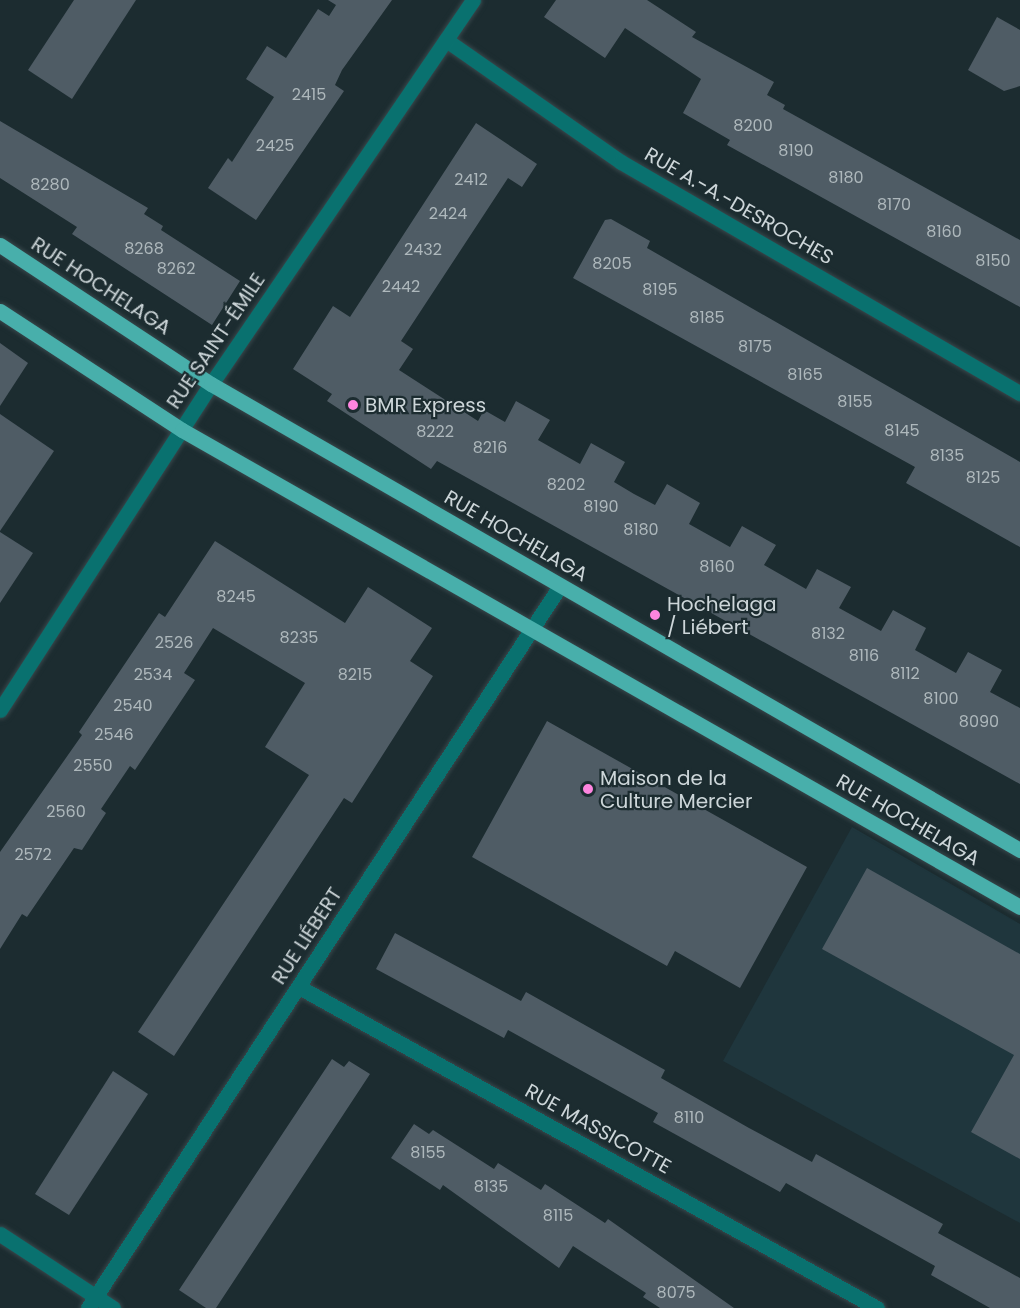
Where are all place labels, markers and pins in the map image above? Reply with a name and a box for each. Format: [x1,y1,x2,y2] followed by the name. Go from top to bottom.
[365,393,486,417] place label: BMR Express
[346,398,360,412] marker: BMR Express
[667,592,776,639] place label: Hochelaga / Liébert
[648,608,662,622] marker: Hochelaga / Liébert
[600,766,752,813] place label: Maison de la Culture Mercier
[581,782,595,796] marker: Maison de la Culture Mercier

